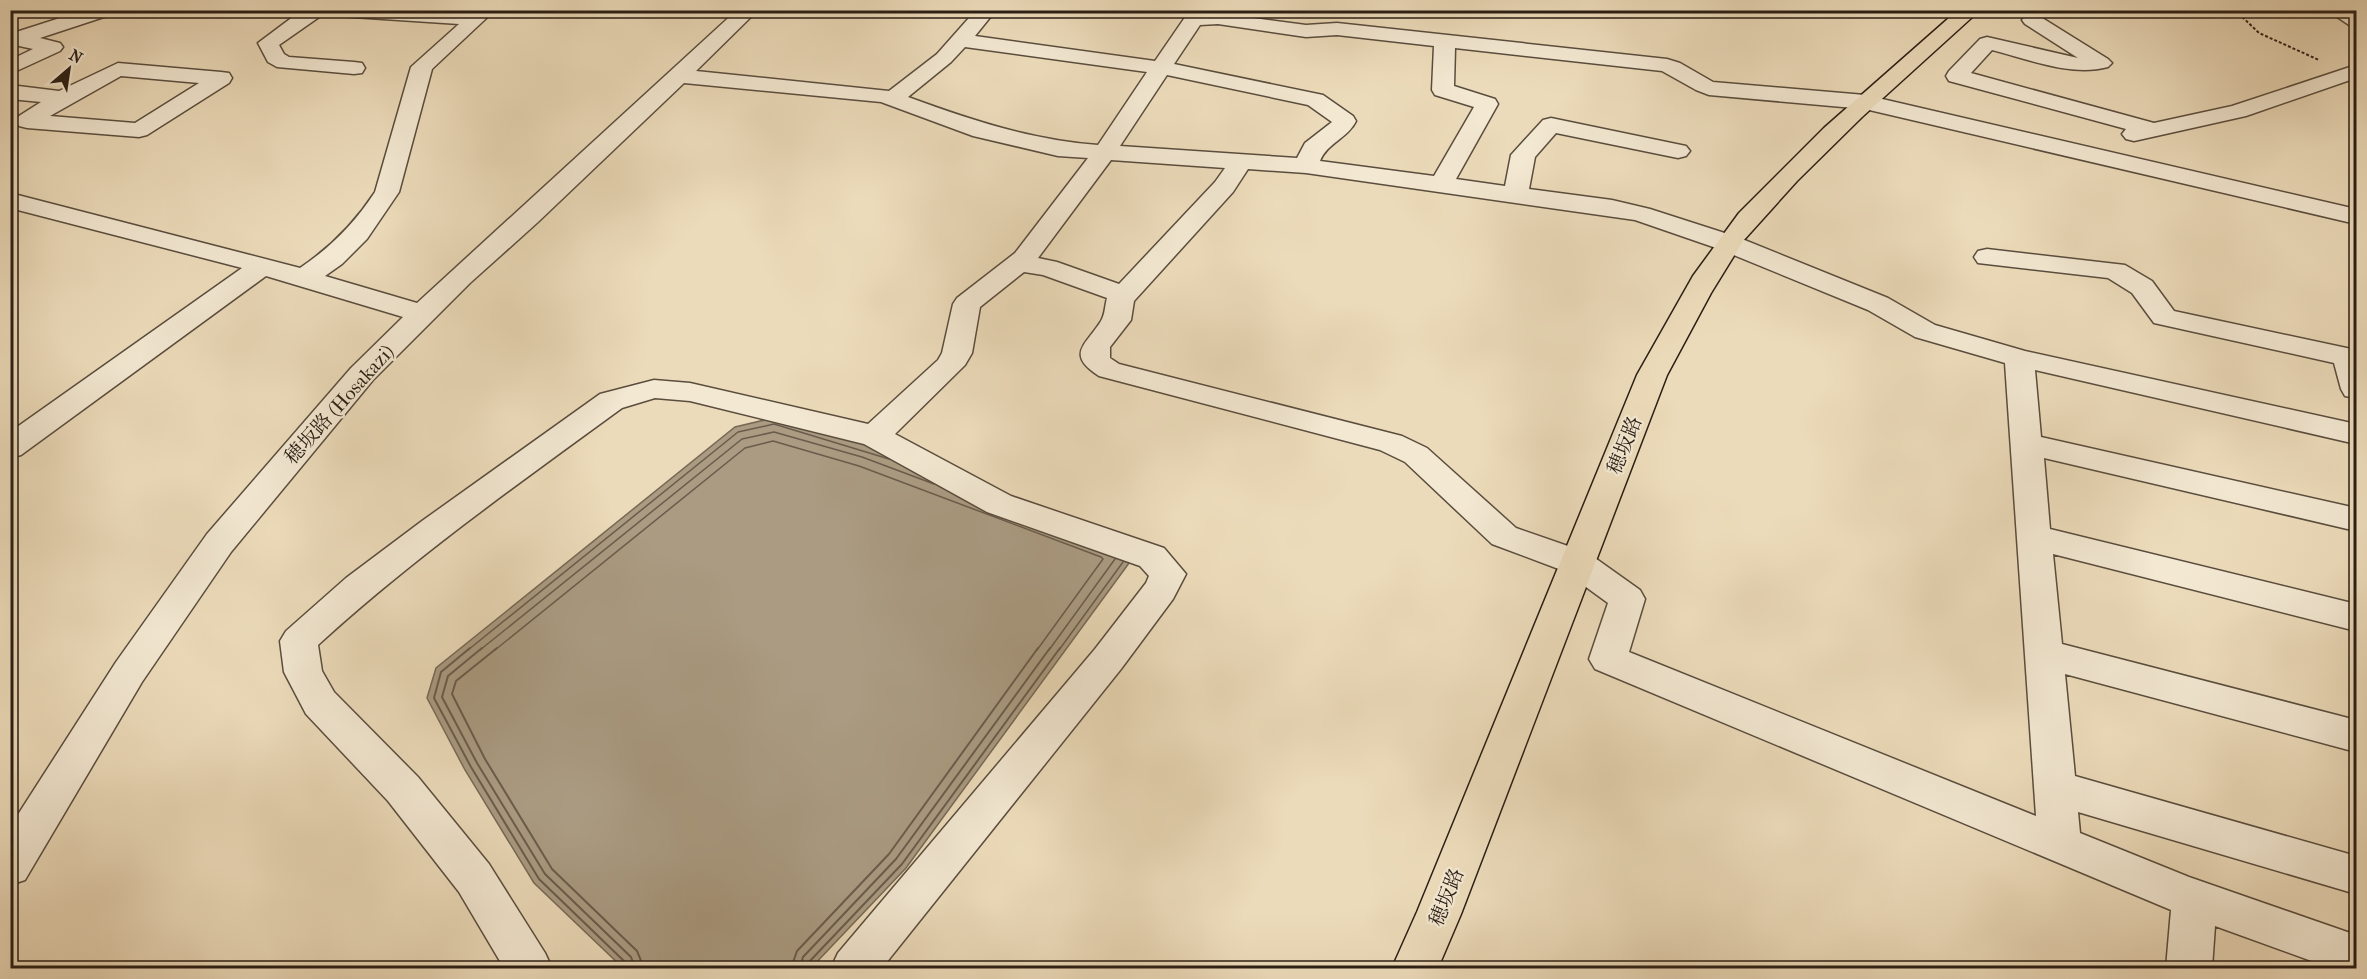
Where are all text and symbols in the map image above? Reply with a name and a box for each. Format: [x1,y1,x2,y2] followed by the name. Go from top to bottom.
[39,39,99,99] north arrow
[66,45,87,68] text: N
[280,340,399,469] street label: 穂坂路 (Hosakazi)
[1603,413,1646,477] street label: 穂坂路
[1425,865,1468,929] street label: 穂坂路

